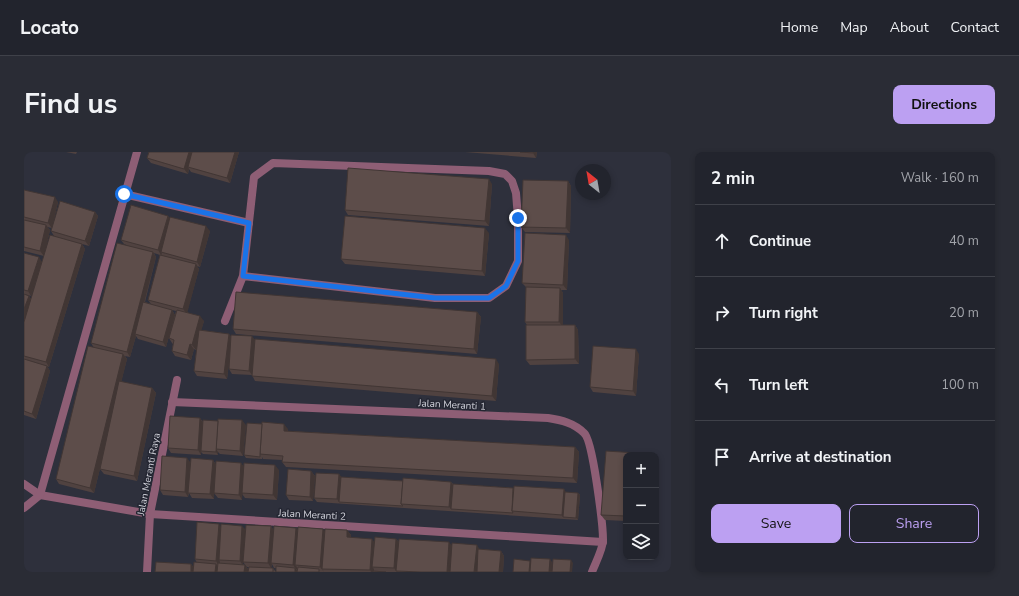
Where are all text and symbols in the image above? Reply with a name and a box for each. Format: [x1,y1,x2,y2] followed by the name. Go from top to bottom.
[20,15,79,41] text: Locato
[780,18,818,37] text: Home
[840,18,868,37] text: Map
[890,18,929,37] text: About
[951,18,999,37] text: Contact
[24,85,118,123] text: Find us
[893,85,995,124] button: Directions
[575,164,611,200] north arrow
[711,167,755,190] text: 2 min
[901,169,979,187] text: Walk · 160 m
[115,185,133,203] route start
[509,209,527,227] route end
[711,230,733,252] icon: ahead
[749,231,811,251] text: Continue
[949,232,979,250] text: 40 m
[711,302,733,324] icon: right
[749,303,818,323] text: Turn right
[949,304,979,322] text: 20 m
[711,374,733,396] icon: left
[749,375,808,395] text: Turn left
[941,376,979,394] text: 100 m
[417,396,486,414] street label: Jalan Meranti 1
[134,432,164,518] street label: Jalan Meranti Raya
[711,446,733,468] icon: arrive
[749,447,892,467] text: Arrive at destination
[623,452,659,560] map controls
[623,452,659,488] button: +
[623,488,659,524] button: −
[711,504,841,543] button: Save
[849,504,979,543] button: Share
[277,506,346,524] street label: Jalan Meranti 2
[623,524,659,560] button: layers

